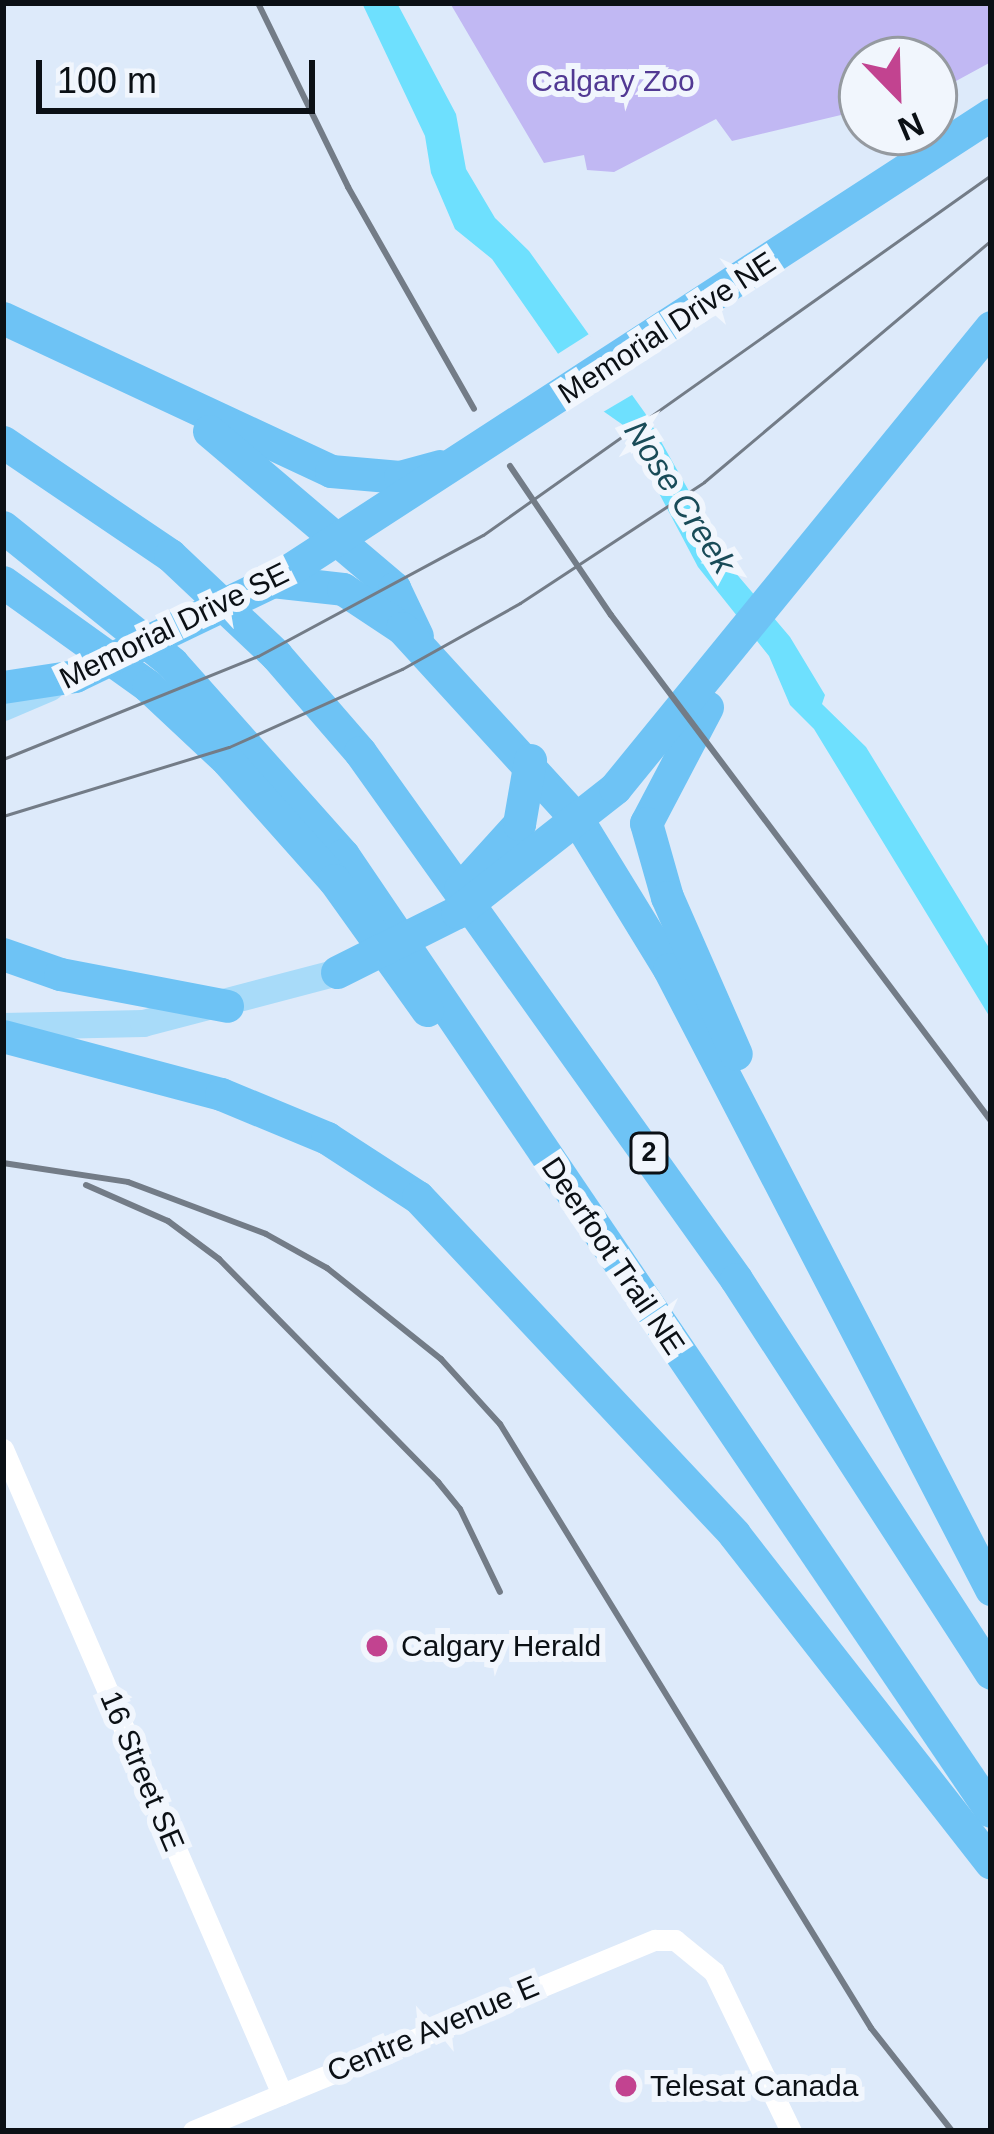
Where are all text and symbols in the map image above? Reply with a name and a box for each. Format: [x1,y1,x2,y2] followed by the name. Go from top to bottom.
[42,36,321,110] scale bar
[838,36,958,156] north arrow
[57,60,157,101] text: 100 m
[531,63,695,99] park label: Calgary Zoo
[893,105,929,149] text: N
[552,244,782,412] street label: Memorial Drive NE
[616,413,744,581] water label: Nose Creek
[54,555,294,697] street label: Memorial Drive SE
[628,1132,670,1174] road number: 2
[534,1150,692,1362] street label: Deerfoot Trail NE
[401,1628,601,1664] place label: Calgary Herald
[364,1633,390,1659] marker: Calgary Herald
[92,1686,192,1856] street label: 16 Street SE
[321,1968,545,2090] street label: Centre Avenue E
[650,2068,858,2104] place label: Telesat Canada
[613,2073,639,2099] marker: Telesat Canada

